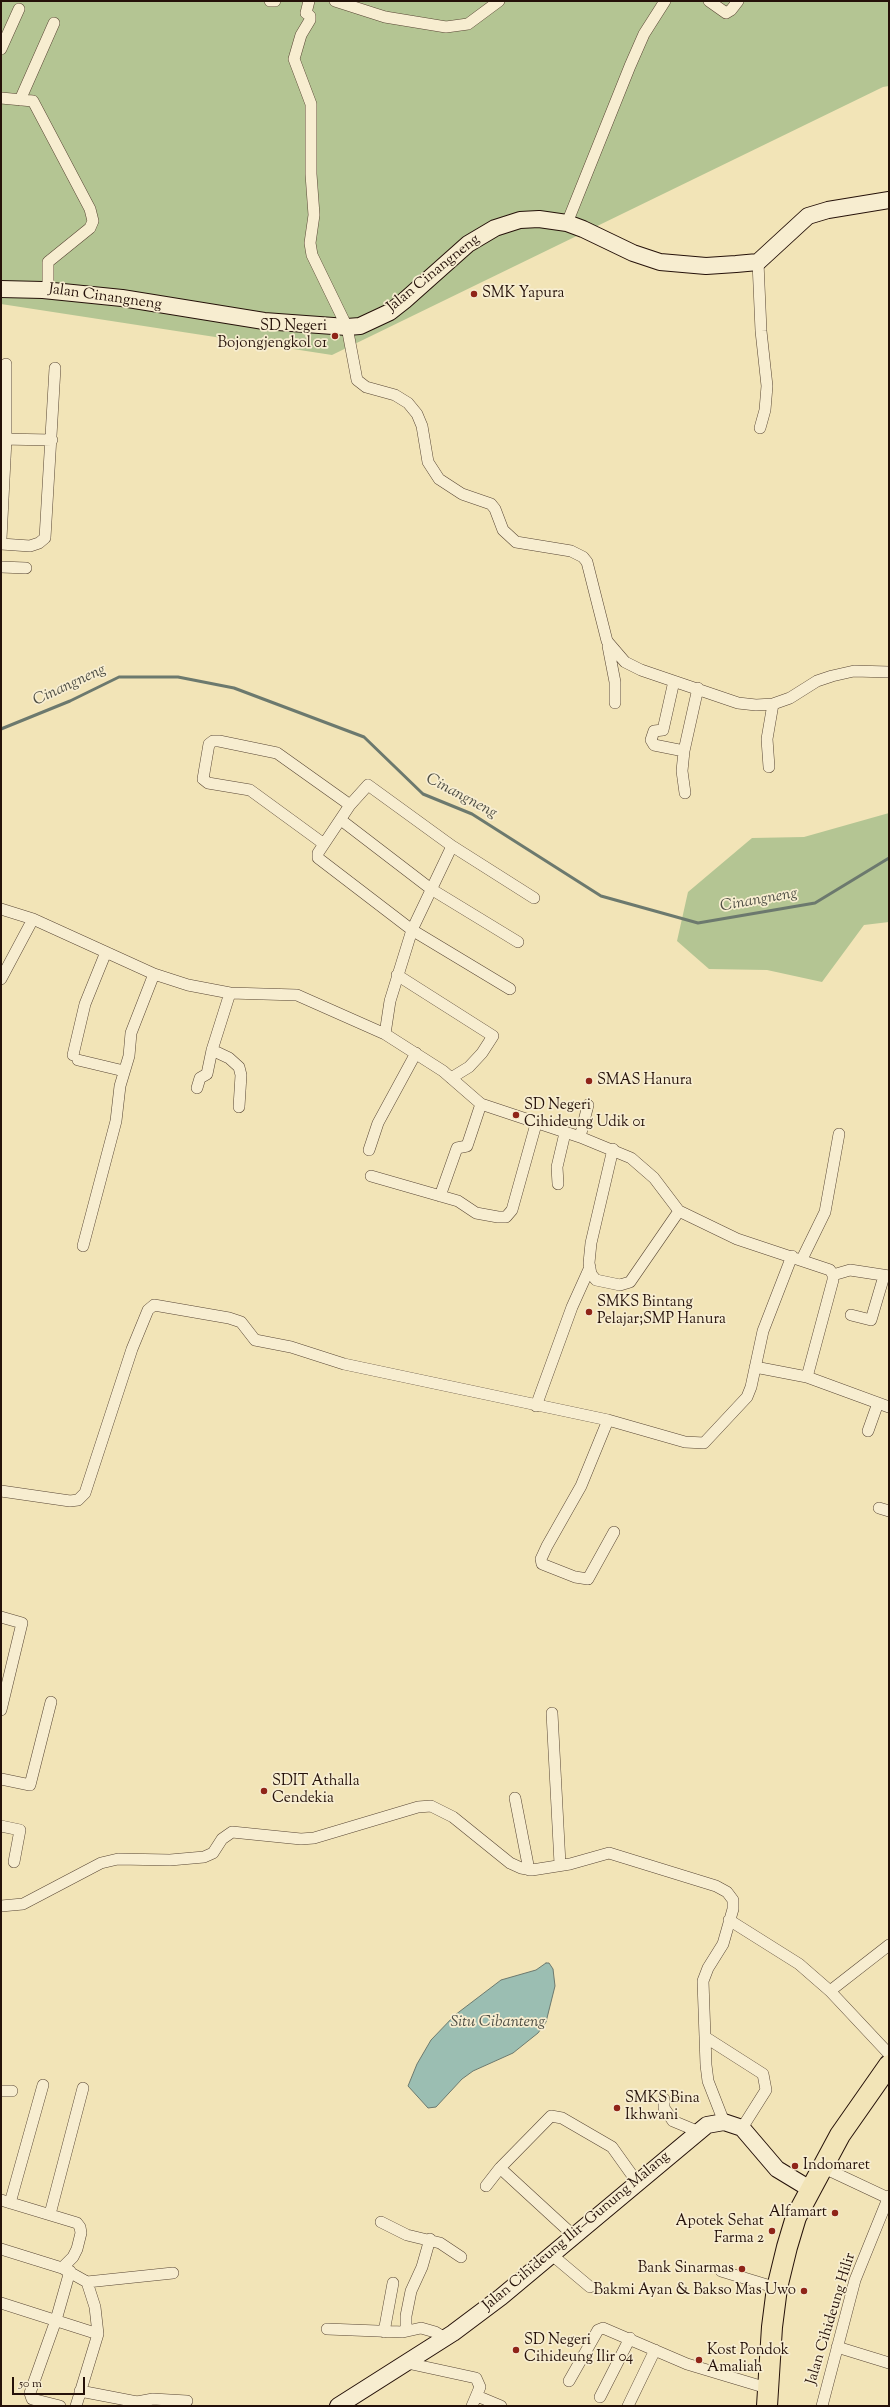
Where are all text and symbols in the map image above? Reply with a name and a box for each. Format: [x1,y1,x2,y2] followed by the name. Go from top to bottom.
[384,231,484,317] street label: Jalan Cinangneng
[47,281,163,315] street label: Jalan Cinangneng
[482,285,564,303] place label: SMK Yapura
[469,289,479,299] marker: SMK Yapura
[218,318,327,353] place label: SD Negeri Bojongjengkol 01
[330,331,340,341] marker: SD Negeri Bojongjengkol 01
[30,661,110,711] water label: Cinangneng
[422,770,500,824] water label: Cinangneng
[719,885,799,917] water label: Cinangneng
[597,1072,692,1090] place label: SMAS Hanura
[584,1076,594,1086] marker: SMAS Hanura
[524,1097,645,1132] place label: SD Negeri Cihideung Udik 01
[511,1110,521,1120] marker: SD Negeri Cihideung Udik 01
[597,1294,726,1329] place label: SMKS Bintang Pelajar;SMP Hanura
[584,1307,594,1317] marker: SMKS Bintang Pelajar;SMP Hanura
[272,1773,360,1808] place label: SDIT Athalla Cendekia
[259,1786,269,1796] marker: SDIT Athalla Cendekia
[451,2013,545,2033] water label: Situ Cibanteng
[625,2090,700,2125] place label: SMKS Bina Ikhwani
[612,2103,622,2113] marker: SMKS Bina Ikhwani
[480,2148,674,2316] street label: Jalan Cihideung Ilir–Gunung Malang
[803,2157,870,2175] place label: Indomaret
[790,2161,800,2171] marker: Indomaret
[769,2204,827,2222] place label: Alfamart
[830,2208,840,2218] marker: Alfamart
[676,2213,764,2248] place label: Apotek Sehat Farma 2
[767,2226,777,2236] marker: Apotek Sehat Farma 2
[803,2251,861,2387] street label: Jalan Cihideung Hilir
[638,2260,734,2278] place label: Bank Sinarmas
[737,2264,747,2274] marker: Bank Sinarmas
[594,2282,796,2300] place label: Bakmi Ayan & Bakso Mas Uwo
[799,2286,809,2296] marker: Bakmi Ayan & Bakso Mas Uwo
[524,2332,633,2367] place label: SD Negeri Cihideung Ilir 04
[707,2342,789,2377] place label: Kost Pondok Amaliah
[511,2345,521,2355] marker: SD Negeri Cihideung Ilir 04
[694,2355,704,2365] marker: Kost Pondok Amaliah
[14,2369,87,2395] scale bar
[19,2375,42,2393] text: 50 m

